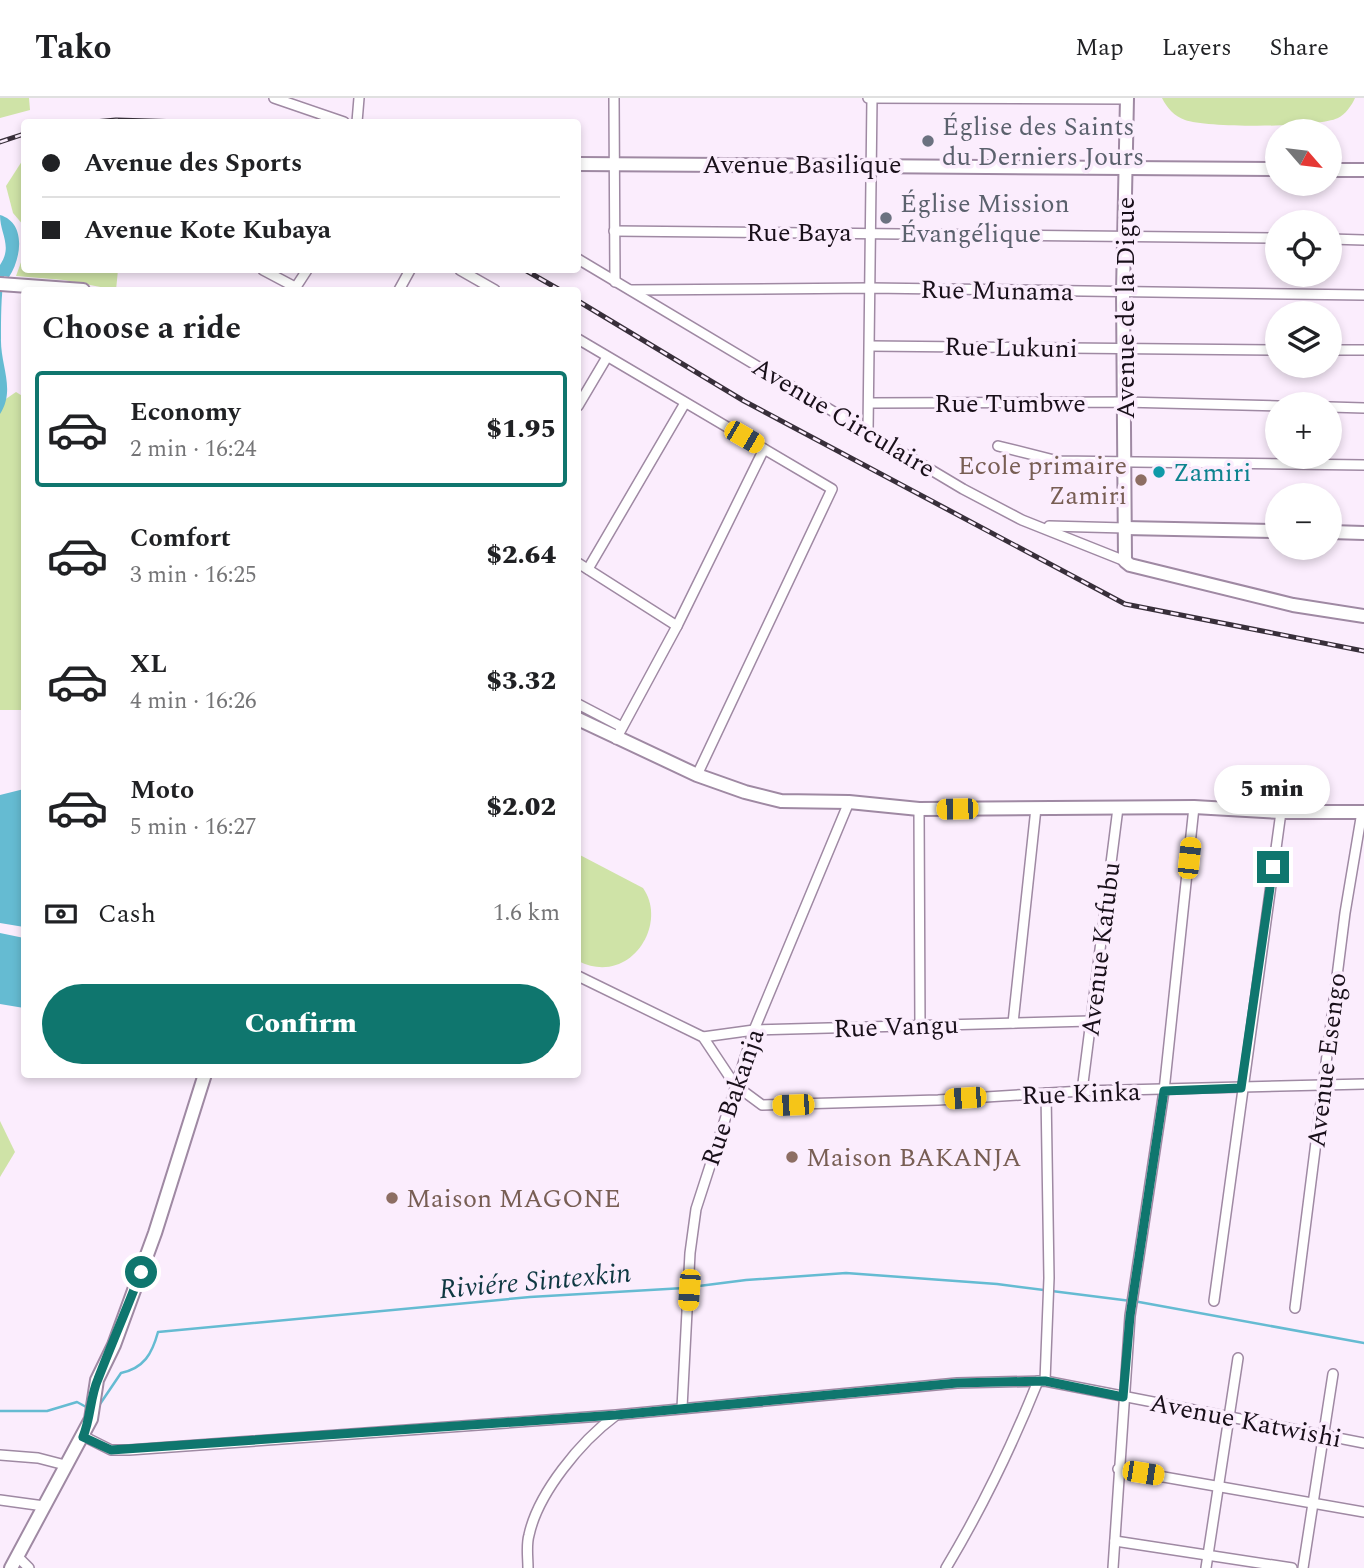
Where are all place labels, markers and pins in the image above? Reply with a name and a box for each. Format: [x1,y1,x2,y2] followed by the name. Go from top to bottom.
[942,107,1144,177] place label: Église des Saints du Derniers Jours
[920,133,936,149] marker: Église des Saints du Derniers Jours
[900,184,1070,254] place label: Église Mission Évangélique
[878,210,894,226] marker: Église Mission Évangélique
[958,446,1127,516] place label: Ecole primaire Zamiri
[1173,453,1251,493] place label: Zamiri
[1151,464,1167,480] marker: Zamiri
[1133,472,1149,488] marker: Ecole primaire Zamiri
[806,1138,1022,1178] place label: Maison BAKANJA
[784,1149,800,1165] marker: Maison BAKANJA
[406,1179,621,1219] place label: Maison MAGONE
[384,1190,400,1206] marker: Maison MAGONE

